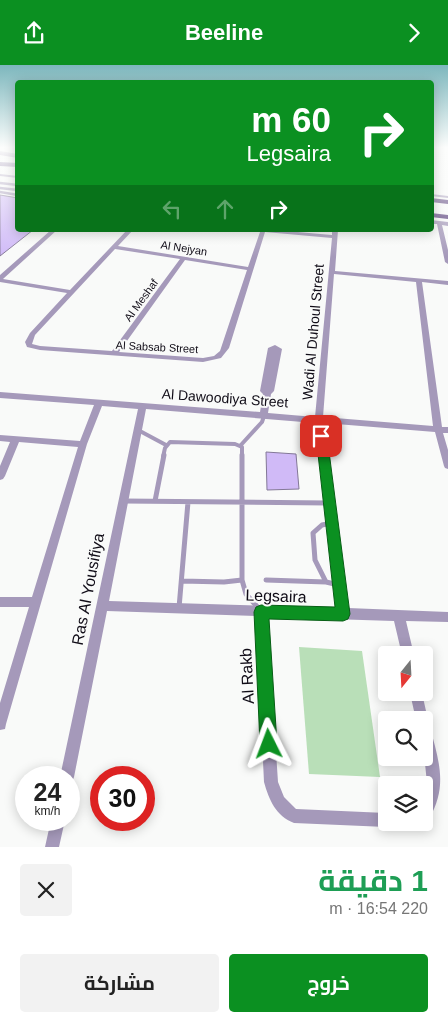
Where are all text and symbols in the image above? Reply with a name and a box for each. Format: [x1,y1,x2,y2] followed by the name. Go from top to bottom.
[20,19,48,47] icon: share
[400,19,428,47] icon: forward
[185,20,263,45] text: Beeline
[251,100,331,139] text: 60 m
[349,100,414,165] icon: right
[247,141,331,166] text: Legsaira
[158,195,186,223] icon: left
[211,195,239,223] icon: ahead
[264,195,292,223] icon: right
[160,238,208,258] street label: Al Nejyan
[299,263,327,401] street label: Wadi Al Duhoul Street
[122,276,161,323] street label: Al Meshaf
[115,339,199,355] street label: Al Sabsab Street
[161,386,289,410] street label: Al Dawoodiya Street
[300,415,342,457] pin
[307,422,335,450] icon: arrive
[69,531,107,647] street label: Ras Al Yousifiya
[245,586,307,606] street label: Legsaira
[378,646,432,701] north arrow
[378,646,433,831] map controls
[237,647,257,704] street label: Al Rakb
[378,711,433,766] button: search
[242,717,294,769] position arrow
[90,766,155,831] speed limit sign: 30
[378,776,433,831] button: layers
[34,778,61,806] text: 24
[34,804,61,818] text: km/h
[20,864,72,916] button: close
[318,864,428,897] text: 1 دقيقة
[329,900,428,917] text: 220 m · 16:54
[20,954,219,1012] button: مشاركة
[229,954,428,1012] button: خروج

